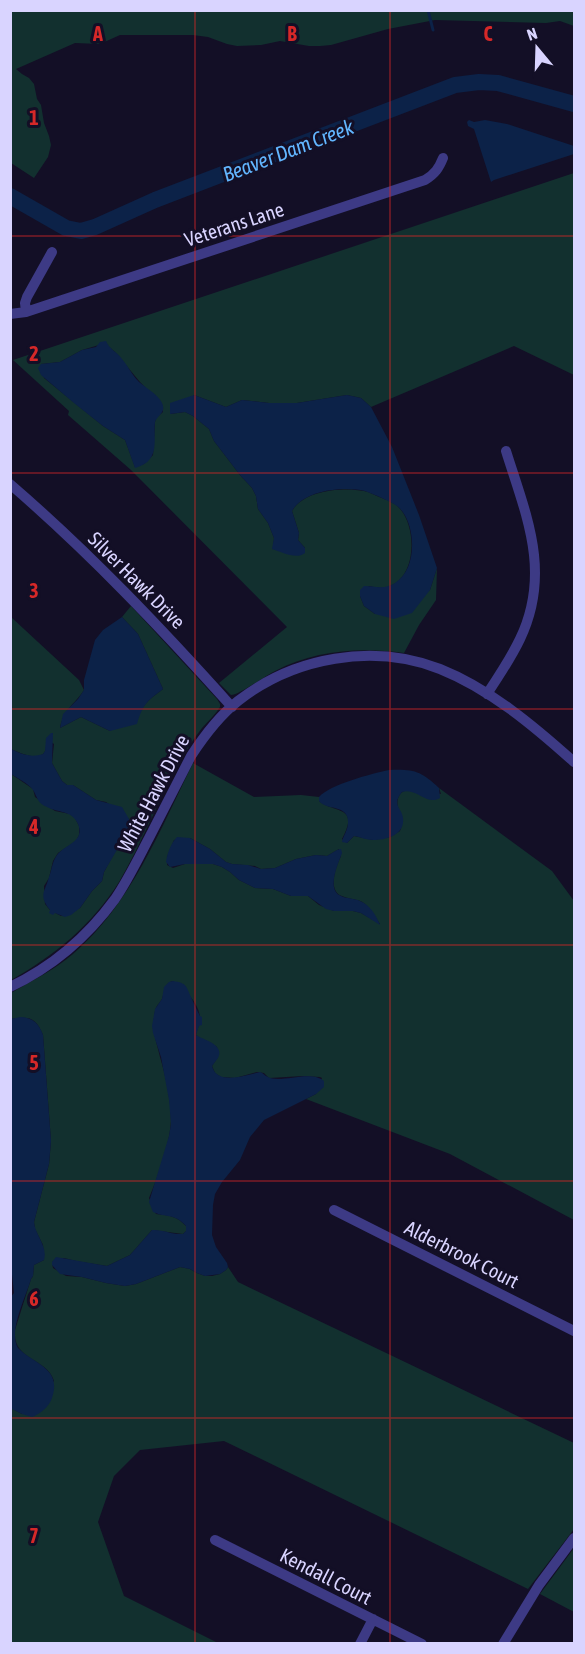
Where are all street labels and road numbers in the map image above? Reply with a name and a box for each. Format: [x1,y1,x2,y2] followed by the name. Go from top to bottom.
[181,197,287,251] street label: Veterans Lane
[84,527,190,633] street label: Silver Hawk Drive
[112,730,194,856] street label: White Hawk Drive
[401,1215,523,1293] street label: Alderbrook Court
[276,1543,376,1609] street label: Kendall Court

